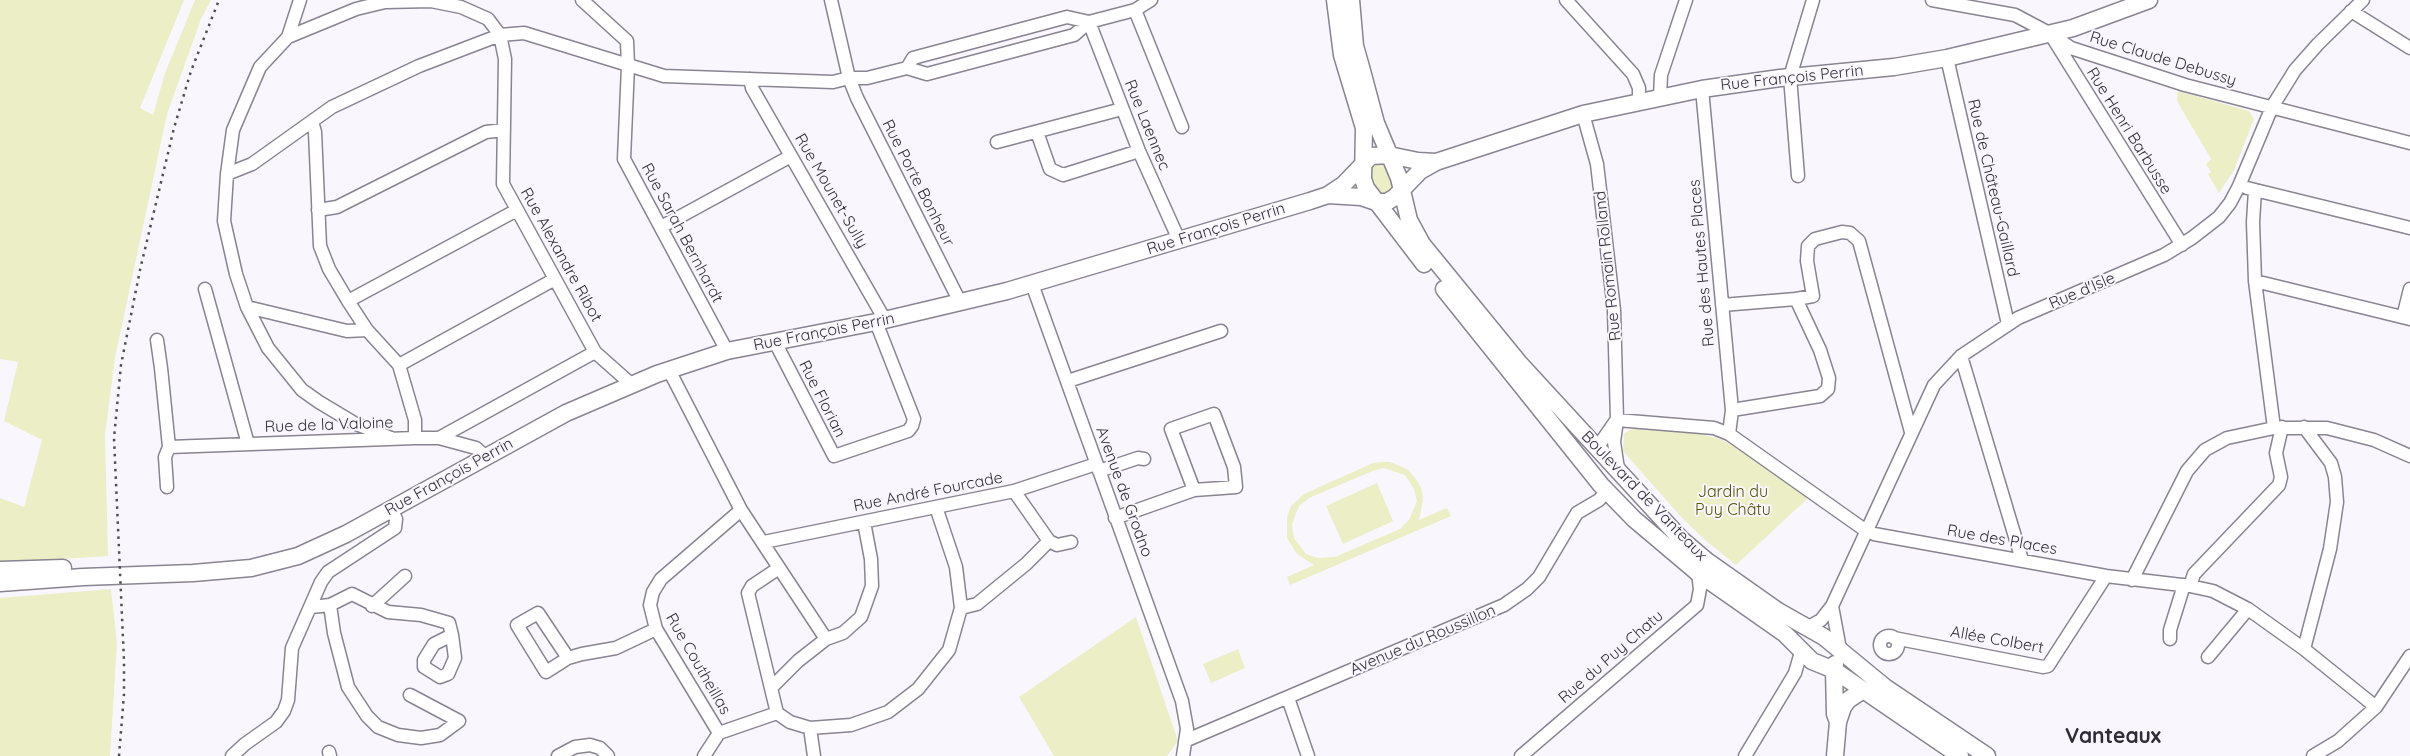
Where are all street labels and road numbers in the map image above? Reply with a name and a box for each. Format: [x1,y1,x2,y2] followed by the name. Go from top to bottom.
[2087,28,2239,90] street label: Rue Claude Debussy
[1720,61,1864,95] street label: Rue François Perrin
[2082,64,2176,198] street label: Rue Henri Barbusse
[1120,77,1174,173] street label: Rue Laennec
[1963,97,2023,279] street label: Rue de Château-Gaillard
[878,116,958,250] street label: Rue Porte Bonheur
[790,130,872,252] street label: Rue Mounet-Sully
[637,160,727,306] street label: Rue Sarah Bernhardt
[1685,179,1719,347] street label: Rue des Hautes Places
[516,185,606,325] street label: Rue Alexandre Ribot
[1591,190,1625,342] street label: Rue Romain Rolland
[1145,199,1287,259] street label: Rue François Perrin
[2046,269,2118,313] street label: Rue d'Isle
[752,309,896,355] street label: Rue François Perrin
[794,357,850,441] street label: Rue Florian
[264,413,394,437] street label: Rue de la Valoine
[1091,424,1157,560] street label: Avenue de Grodno
[1577,427,1711,565] street label: Boulevard de Vanteaux
[382,434,516,520] street label: Rue François Perrin
[852,468,1004,516] street label: Rue André Fourcade
[1945,521,2059,559] street label: Rue des Places
[1347,601,1499,679] street label: Avenue du Roussillon
[1555,606,1667,708] street label: Rue du Puy Chatu
[661,610,735,718] street label: Rue Coutheillas
[1949,622,2045,658] street label: Allée Colbert

